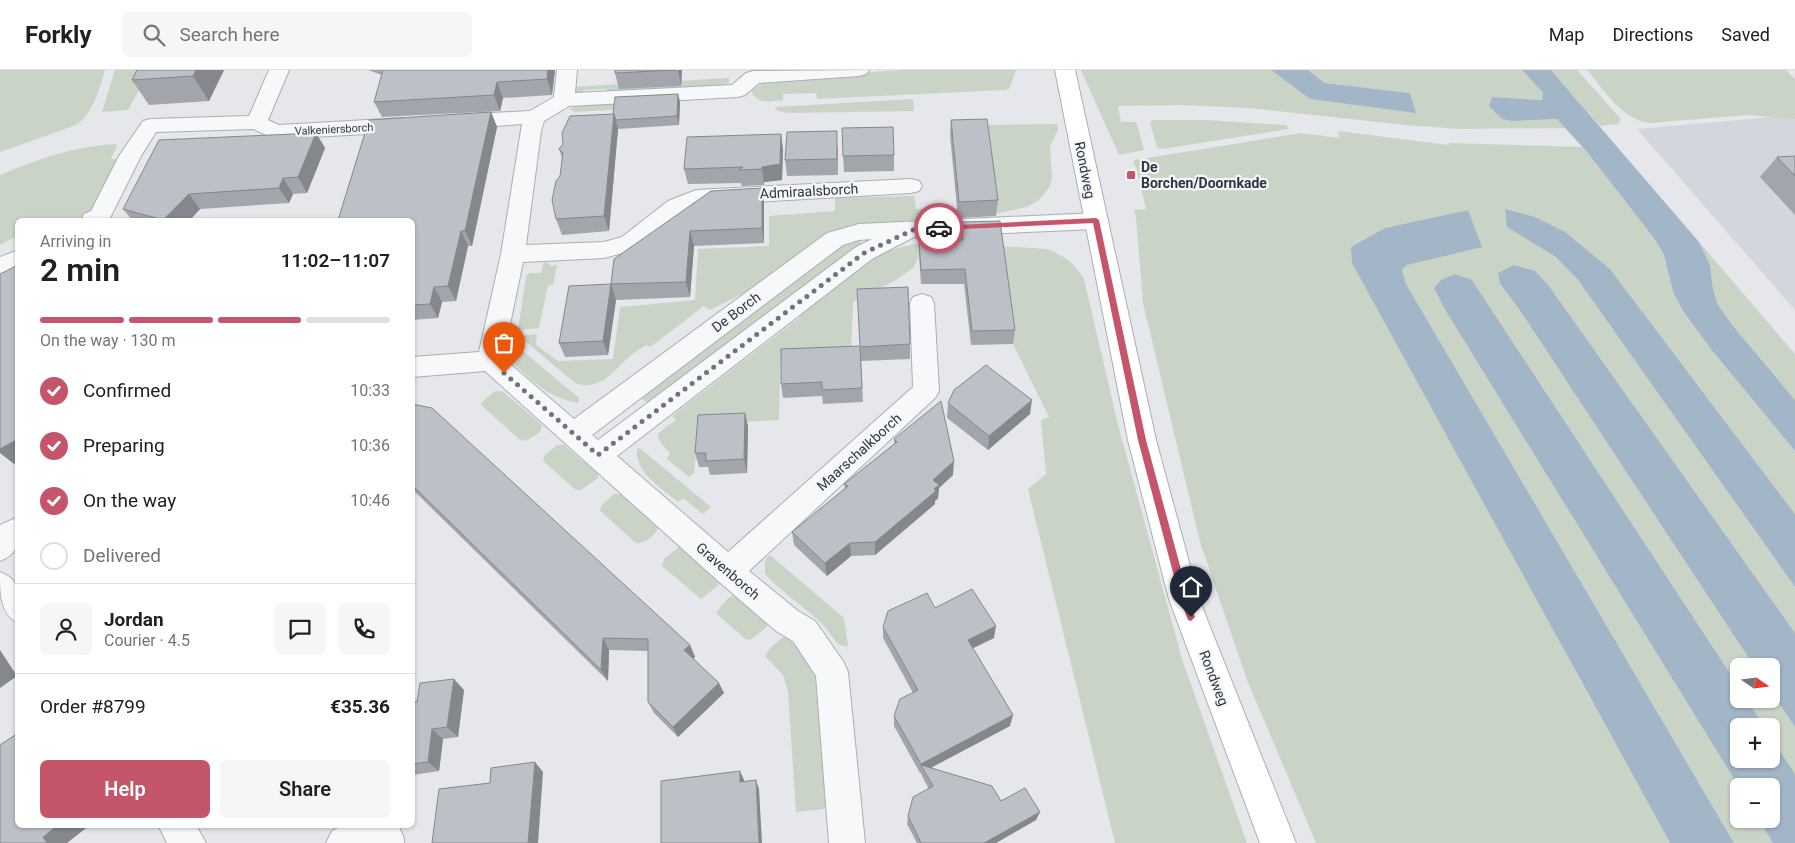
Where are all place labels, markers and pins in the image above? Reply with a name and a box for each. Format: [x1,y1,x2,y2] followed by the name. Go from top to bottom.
[1141,159,1267,191] place label: De Borchen/Doornkade
[1125,169,1137,181] marker: De Borchen/Doornkade
[483,322,525,373] pin
[1170,566,1212,617] pin

